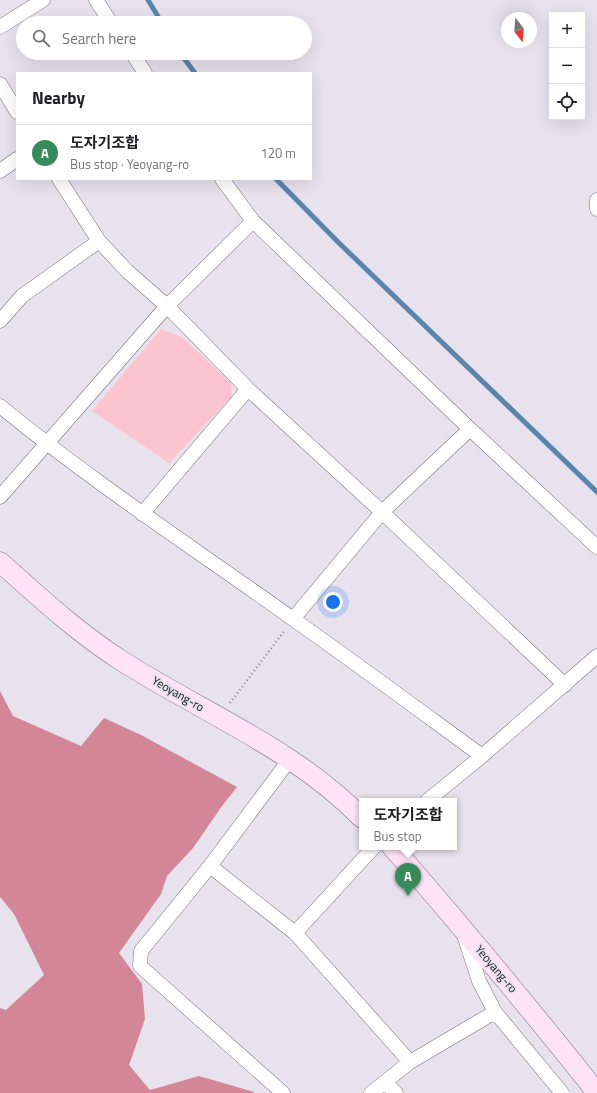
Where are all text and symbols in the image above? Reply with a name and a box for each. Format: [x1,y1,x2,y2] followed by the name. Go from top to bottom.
[501,12,537,48] north arrow
[549,12,585,120] map controls
[549,12,585,48] button: +
[16,16,312,60] search box
[30,27,52,49] icon: search
[62,27,136,50] text: Search here
[549,48,585,84] button: −
[549,84,585,120] button: locate
[32,85,85,111] text: Nearby
[70,131,139,154] text: 도자기조합
[41,143,49,163] text: A
[260,143,296,163] text: 120 m
[70,154,189,174] text: Bus stop · Yeoyang-ro
[323,592,343,612] your location
[149,671,208,716] street label: Yeoyang-ro
[359,798,457,850] popup
[373,803,443,826] text: 도자기조합
[373,826,422,846] text: Bus stop
[395,863,421,896] pin: A
[471,940,522,997] street label: Yeoyang-ro

